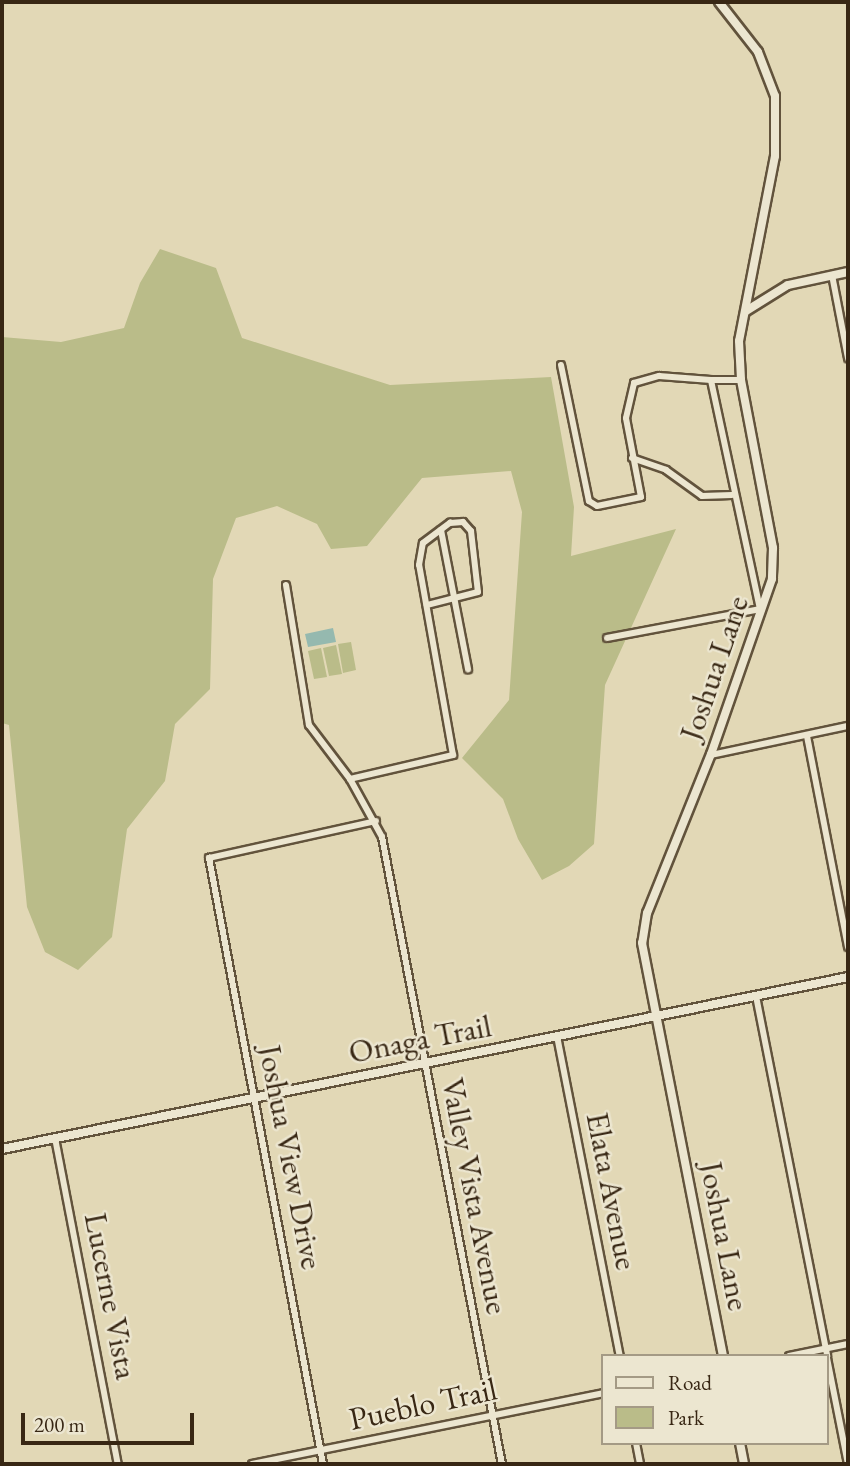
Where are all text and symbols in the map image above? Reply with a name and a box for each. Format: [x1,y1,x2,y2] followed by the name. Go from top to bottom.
[671,591,757,745] street label: Joshua Lane
[345,1006,495,1072] street label: Onaga Trail
[250,1042,332,1272] street label: Joshua View Drive
[433,1075,517,1317] street label: Valley Vista Avenue
[578,1109,646,1273] street label: Elata Avenue
[692,1159,758,1313] street label: Joshua Lane
[76,1210,146,1382] street label: Lucerne Vista
[602,1354,829,1445] legend
[668,1369,712,1396] text: Road
[346,1370,500,1438] street label: Pueblo Trail
[24,1400,198,1444] scale bar
[668,1404,704,1431] text: Park
[34,1411,85,1438] text: 200 m

